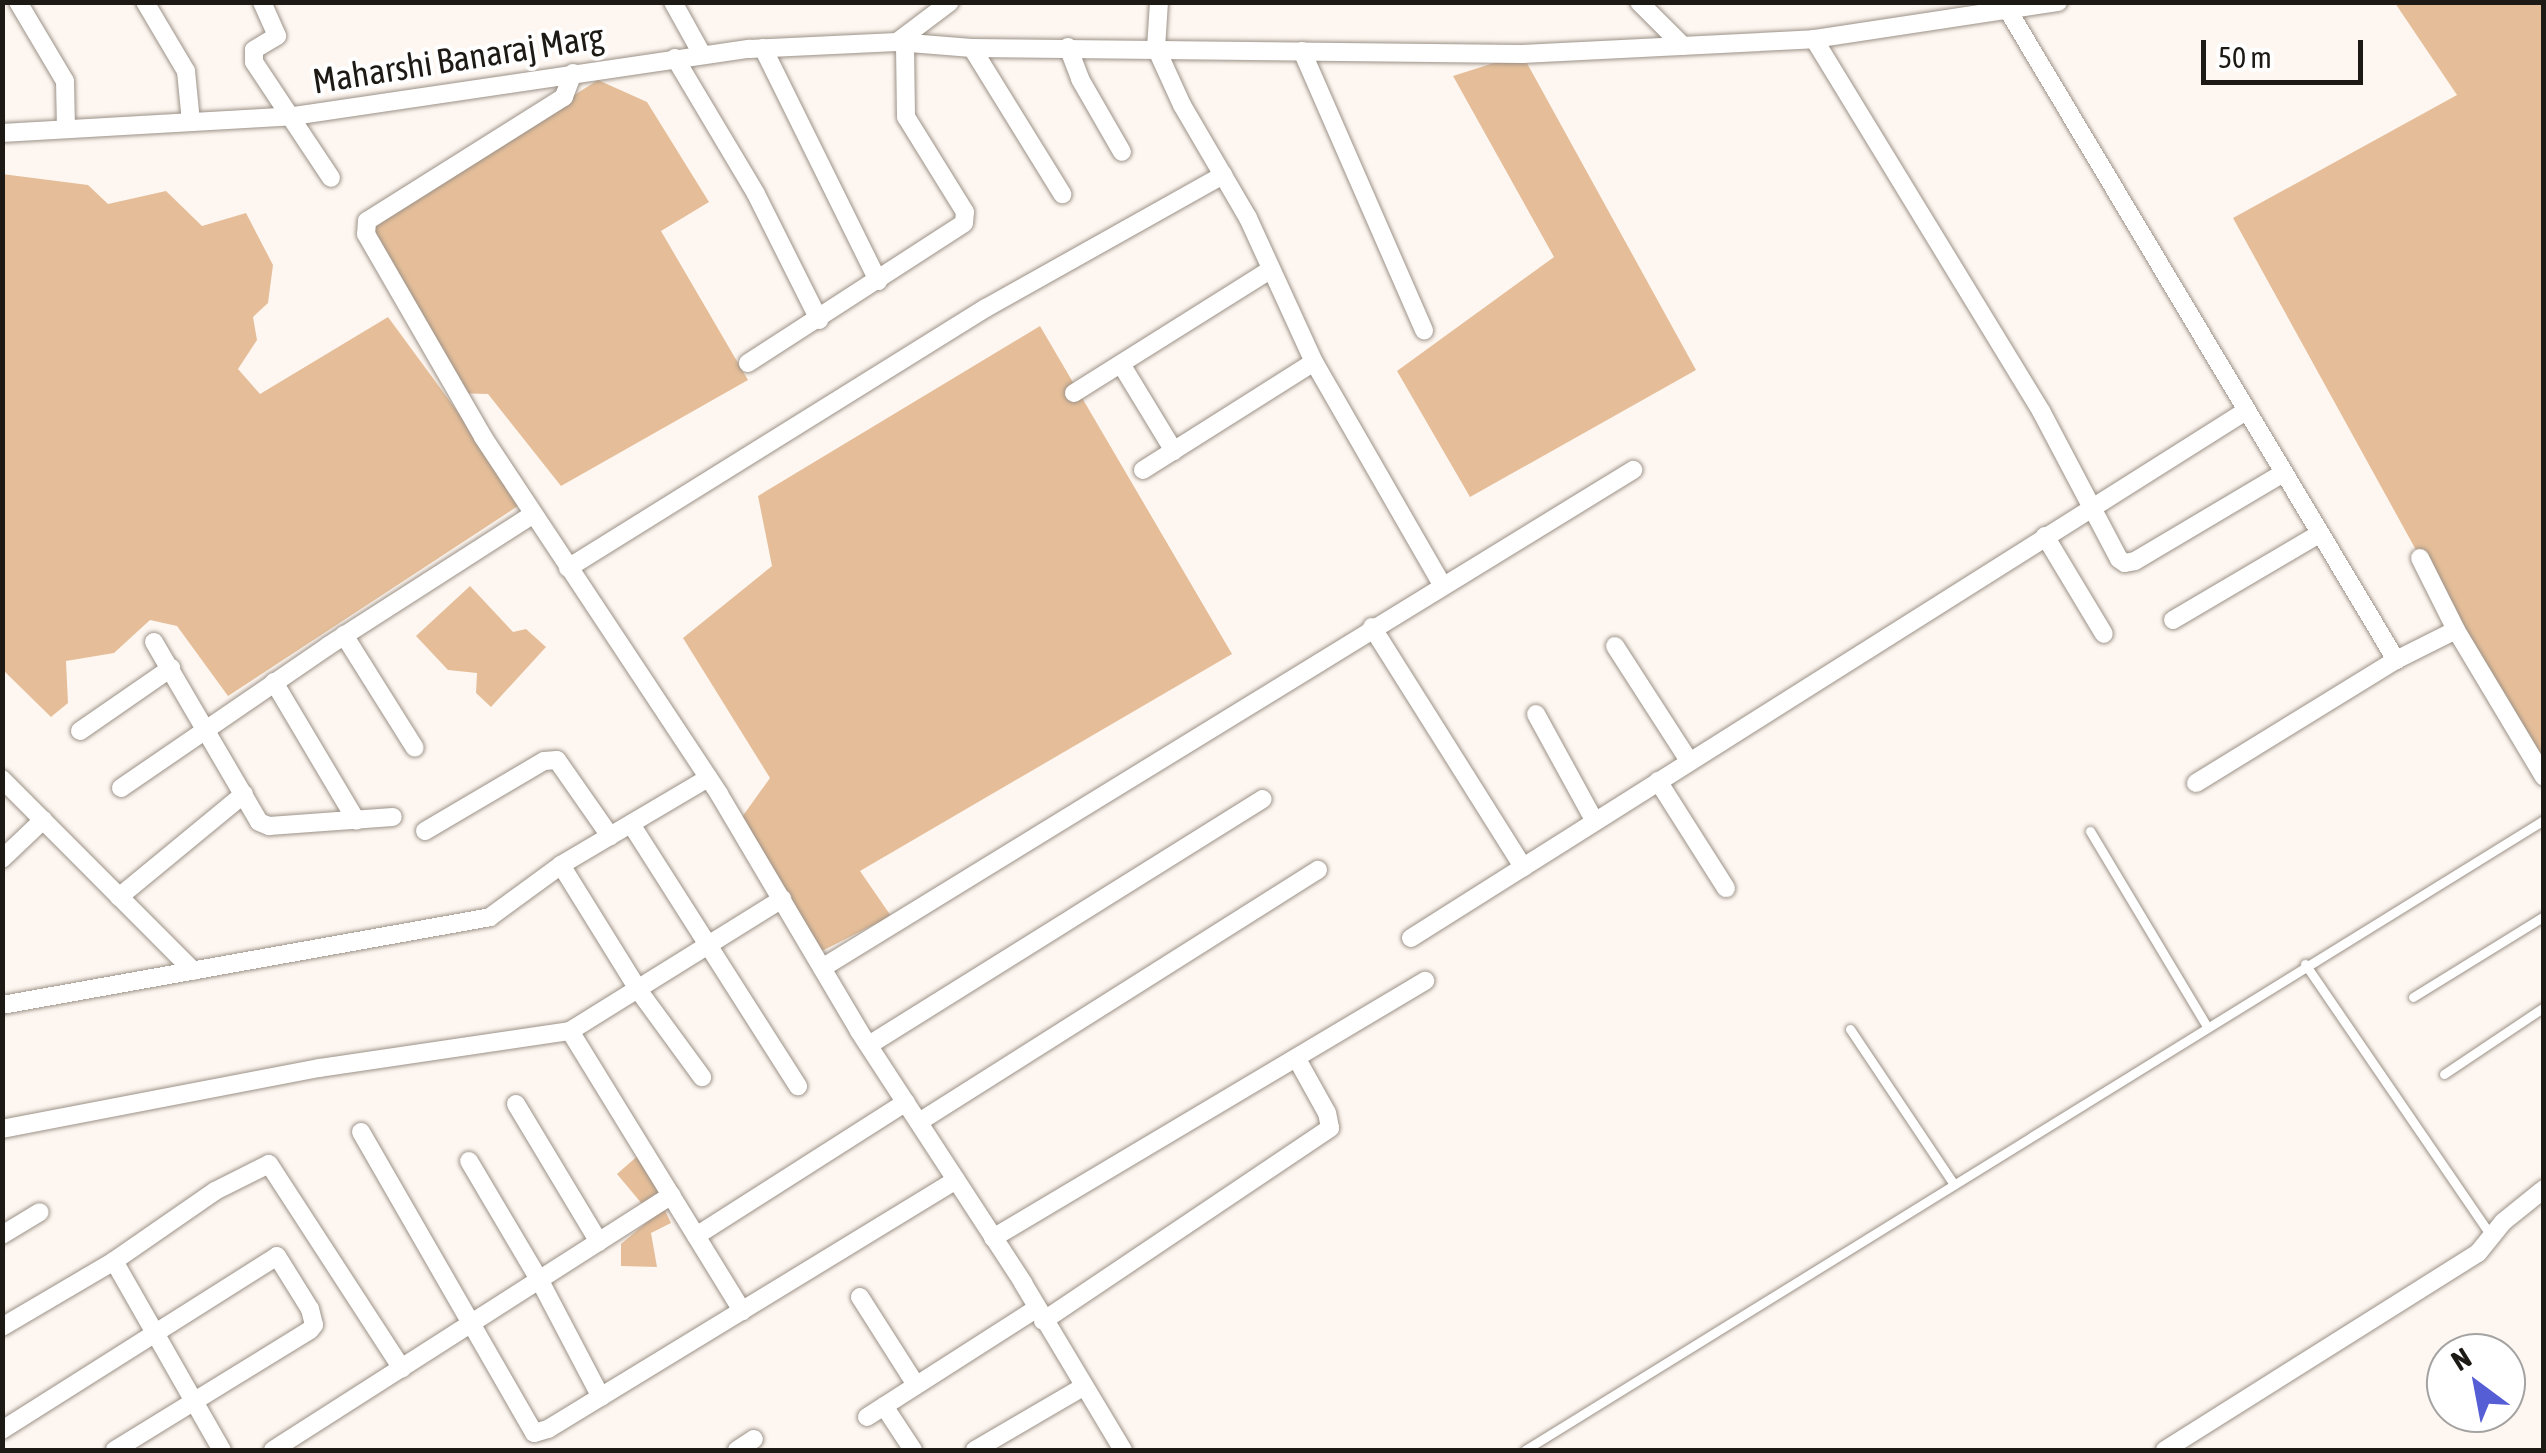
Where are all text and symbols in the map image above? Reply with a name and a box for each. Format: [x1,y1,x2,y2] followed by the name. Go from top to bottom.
[309,14,607,102] street label: Maharshi Banaraj Marg
[2206,20,2368,82] scale bar
[2218,40,2272,74] text: 50 m
[2426,1333,2526,1433] north arrow
[2446,1341,2477,1377] text: N

